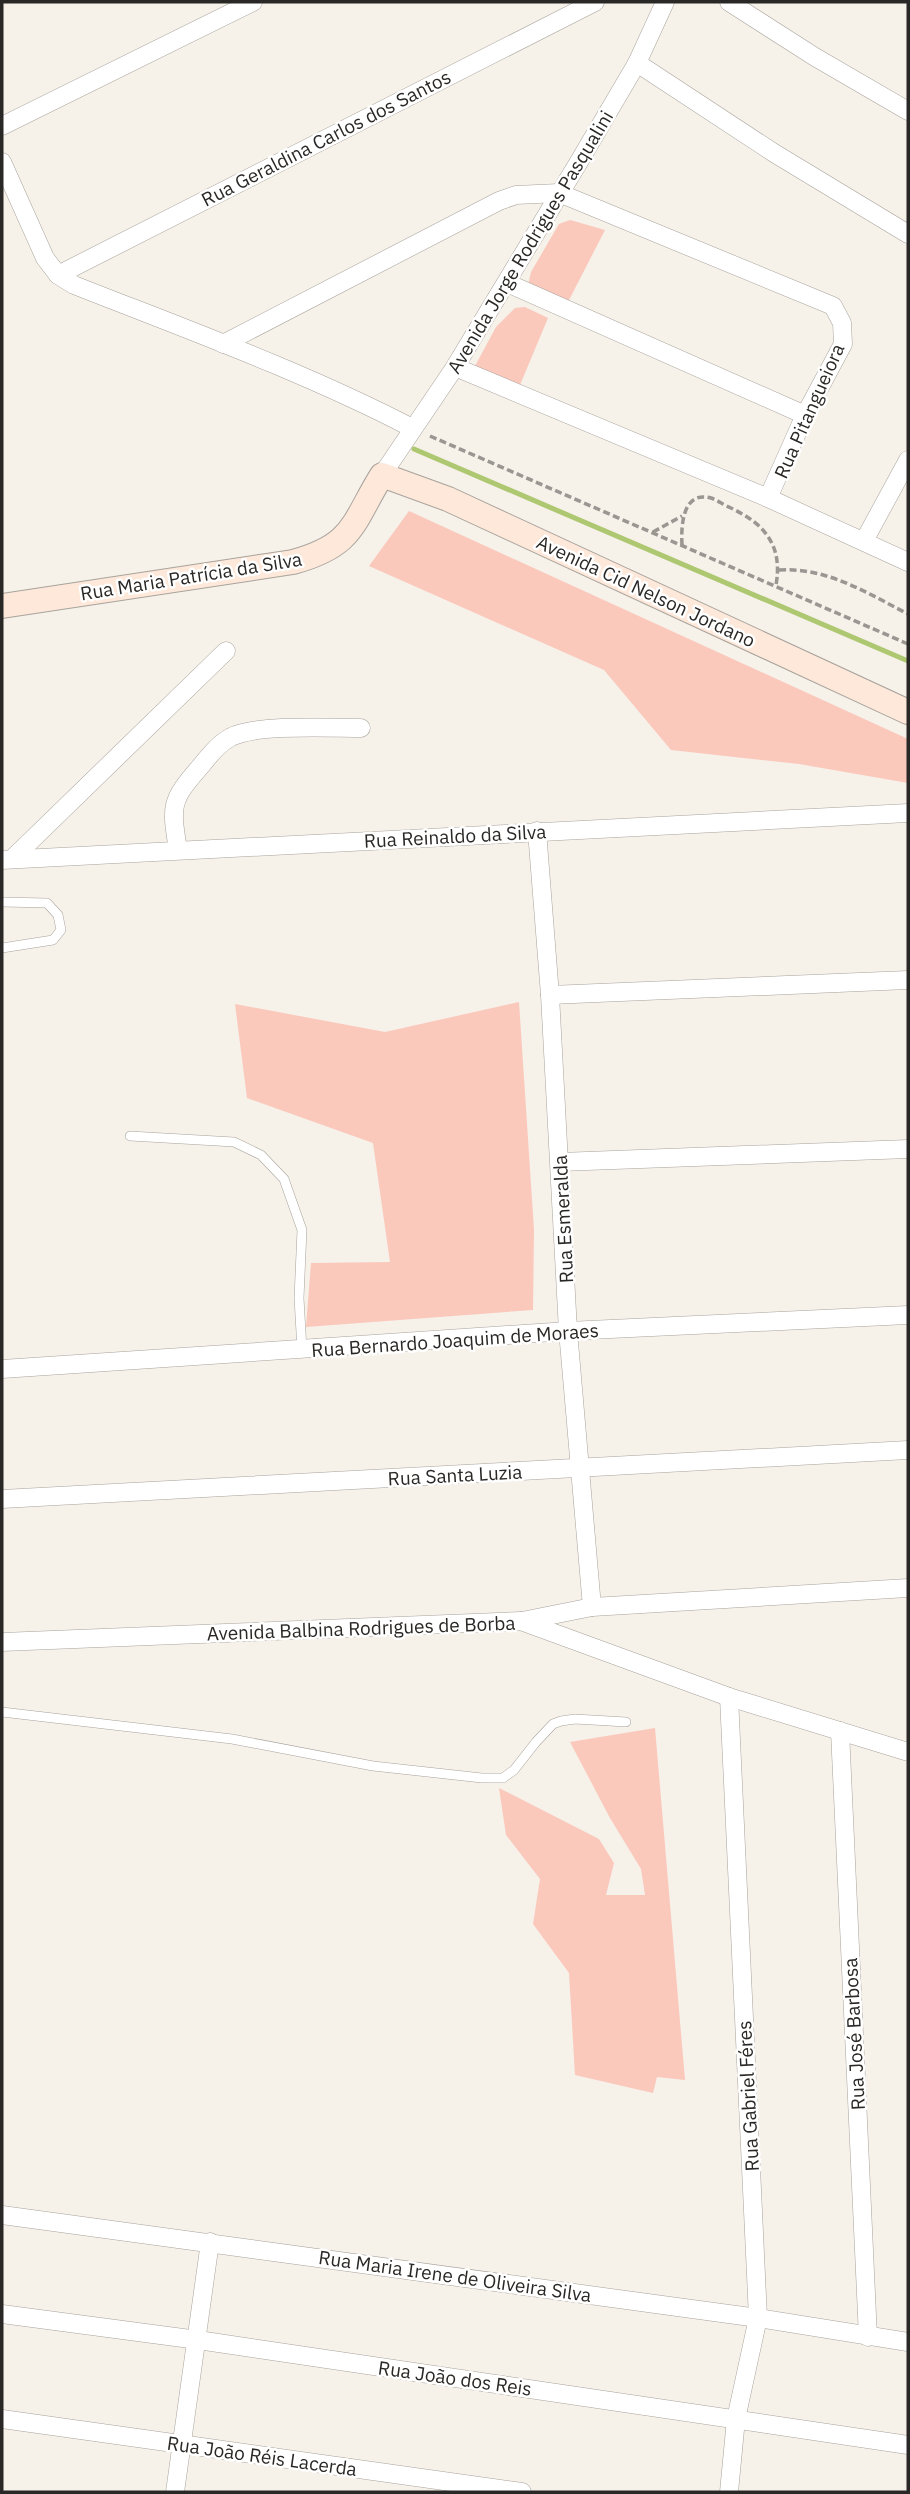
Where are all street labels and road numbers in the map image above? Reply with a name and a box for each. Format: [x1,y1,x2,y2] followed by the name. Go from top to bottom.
[197,64,455,212] street label: Rua Geraldina Carlos dos Santos
[442,106,618,378] street label: Avenida Jorge Rodrigues Pasqualini
[769,340,849,482] street label: Rua Pitangueiora
[533,530,759,652] street label: Avenida Cid Nelson Jordano
[78,547,304,605] street label: Rua Maria Patrícia da Silva
[363,819,547,853] street label: Rua Reinaldo da Silva
[548,1154,578,1284] street label: Rua Esmeralda
[310,1318,600,1362] street label: Rua Bernardo Joaquim de Moraes
[387,1459,523,1491] street label: Rua Santa Luzia
[206,1611,516,1645] street label: Avenida Balbina Rodrigues de Borba
[838,1957,870,2111] street label: Rua José Barbosa
[732,2020,764,2172] street label: Rua Gabriel Féres
[317,2245,593,2307] street label: Rua Maria Irene de Oliveira Silva
[377,2355,533,2401] street label: Rua João dos Reis
[165,2431,359,2481] street label: Rua João Réis Lacerda

